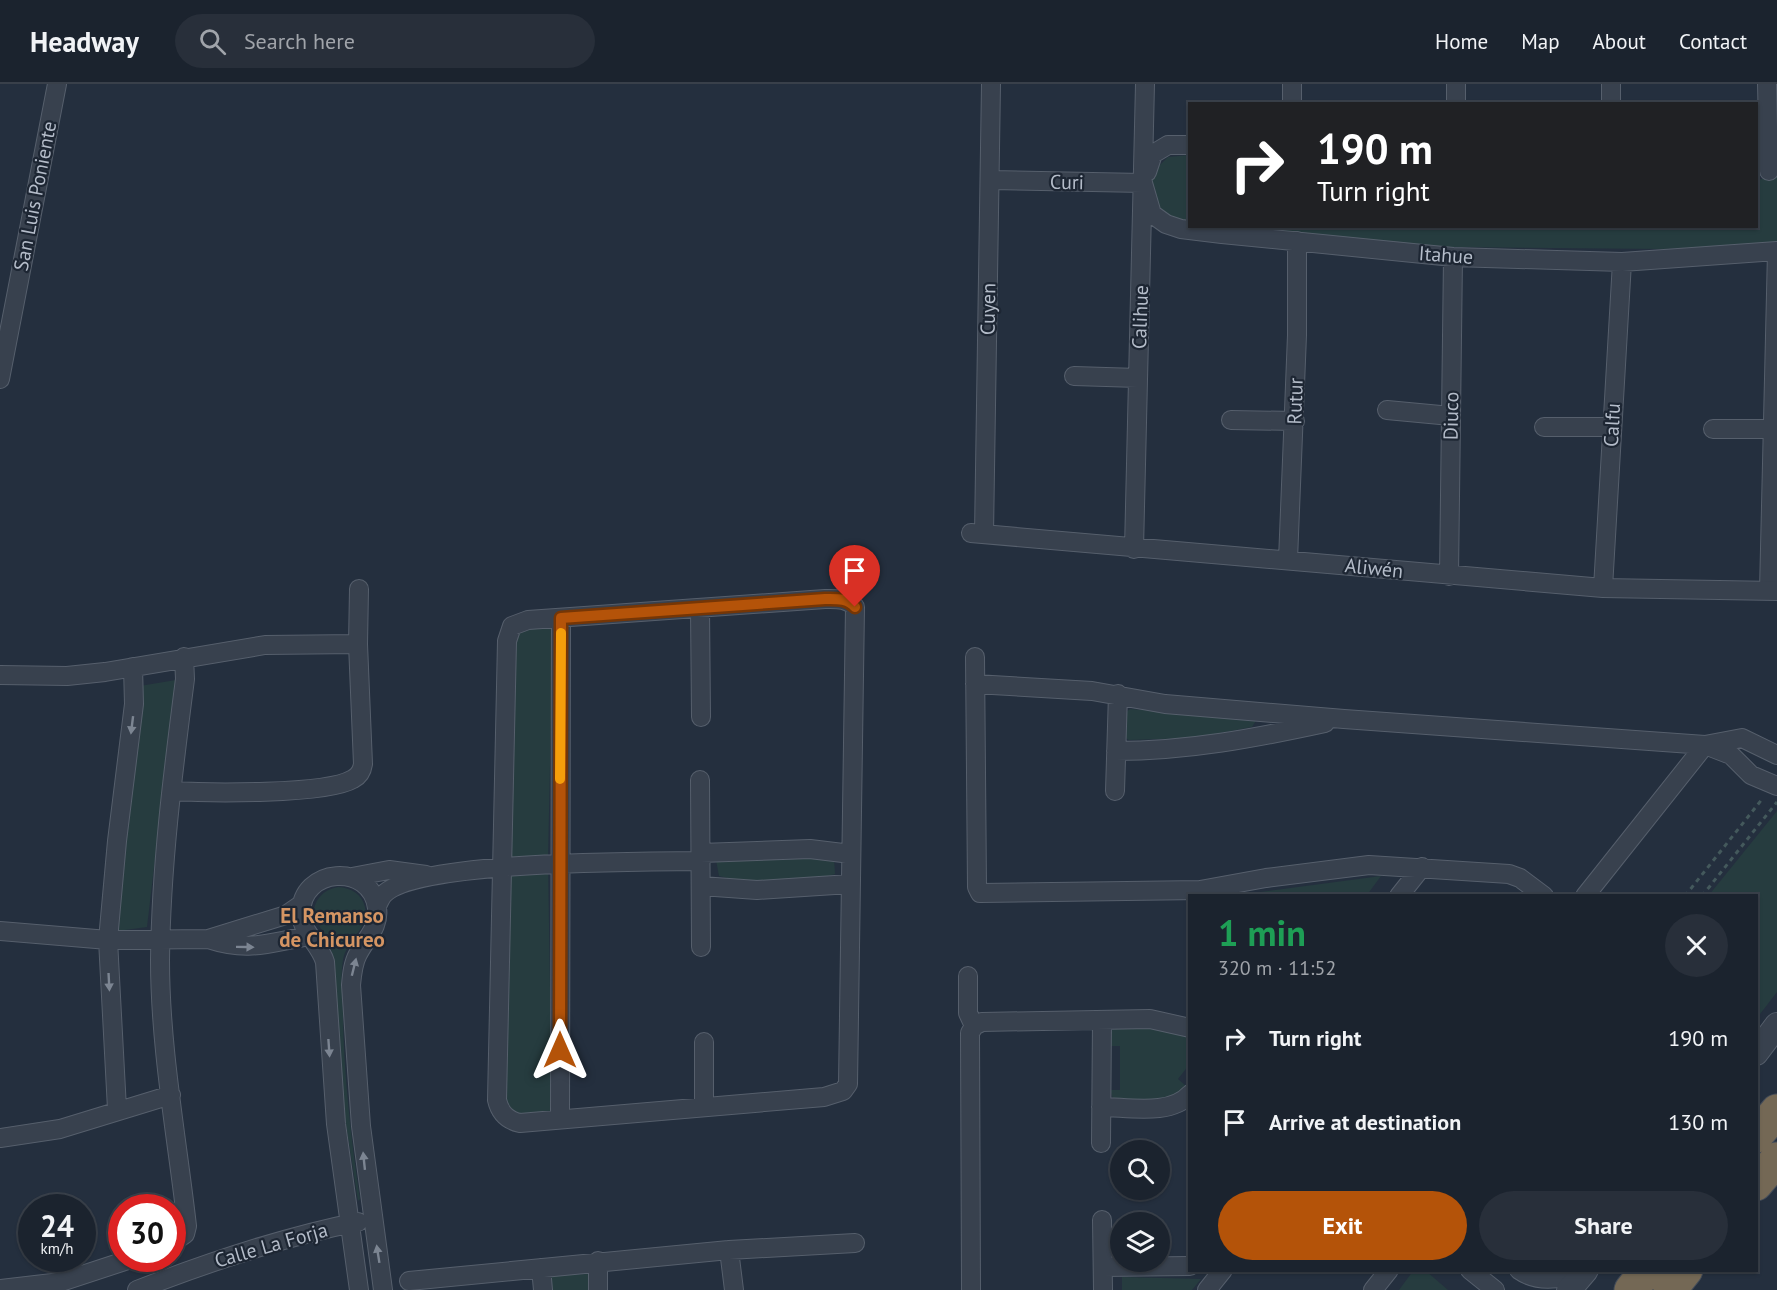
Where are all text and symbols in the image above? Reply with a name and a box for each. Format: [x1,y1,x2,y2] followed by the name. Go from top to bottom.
[175,14,595,68] search box
[30,23,139,60] text: Headway
[196,25,229,58] icon: search
[244,27,355,55] text: Search here
[1435,28,1488,55] text: Home
[1521,28,1560,55] text: Map
[1593,28,1646,55] text: About
[1679,28,1747,55] text: Contact
[8,119,62,273] street label: San Luis Poniente
[1317,121,1433,176] text: 190 m
[1218,126,1296,204] icon: right
[1050,169,1084,195] street label: Curi
[1317,174,1430,208] text: Turn right
[1418,240,1474,270] street label: Itahue
[975,283,1001,335] street label: Cuyen
[1126,285,1154,349] street label: Calihue
[1281,377,1309,425] street label: Rutur
[1438,392,1464,440] street label: Diuco
[1598,402,1626,448] street label: Calfu
[829,545,880,607] pin
[1344,552,1404,584] street label: Aliwén
[838,554,871,587] icon: arrive
[127,716,136,735] one-way arrow
[279,902,385,953] district label: El Remanso de Chicureo
[1218,909,1306,956] text: 1 min
[1665,914,1728,977] button: close
[236,942,255,952] one-way arrow
[1218,955,1336,981] text: 320 m · 11:52
[350,958,360,976] one-way arrow
[105,972,114,991] one-way arrow
[528,1018,592,1082] position arrow
[1218,1022,1251,1055] icon: right
[1269,1024,1361,1052] text: Turn right
[1668,1024,1728,1052] text: 190 m
[324,1038,334,1057] one-way arrow
[1218,1106,1251,1139] icon: arrive
[1269,1108,1461,1136] text: Arrive at destination
[1668,1108,1728,1136] text: 130 m
[1110,1140,1170,1272] map controls
[1110,1140,1170,1200] button: search
[360,1151,369,1170] one-way arrow
[1218,1191,1467,1260] button: Exit
[1479,1191,1728,1260] button: Share
[108,1194,186,1272] speed limit sign: 30
[40,1206,74,1245] text: 24
[1110,1212,1170,1272] button: layers
[211,1216,331,1274] street label: Calle La Forja
[41,1239,73,1258] text: km/h
[373,1245,382,1264] one-way arrow

